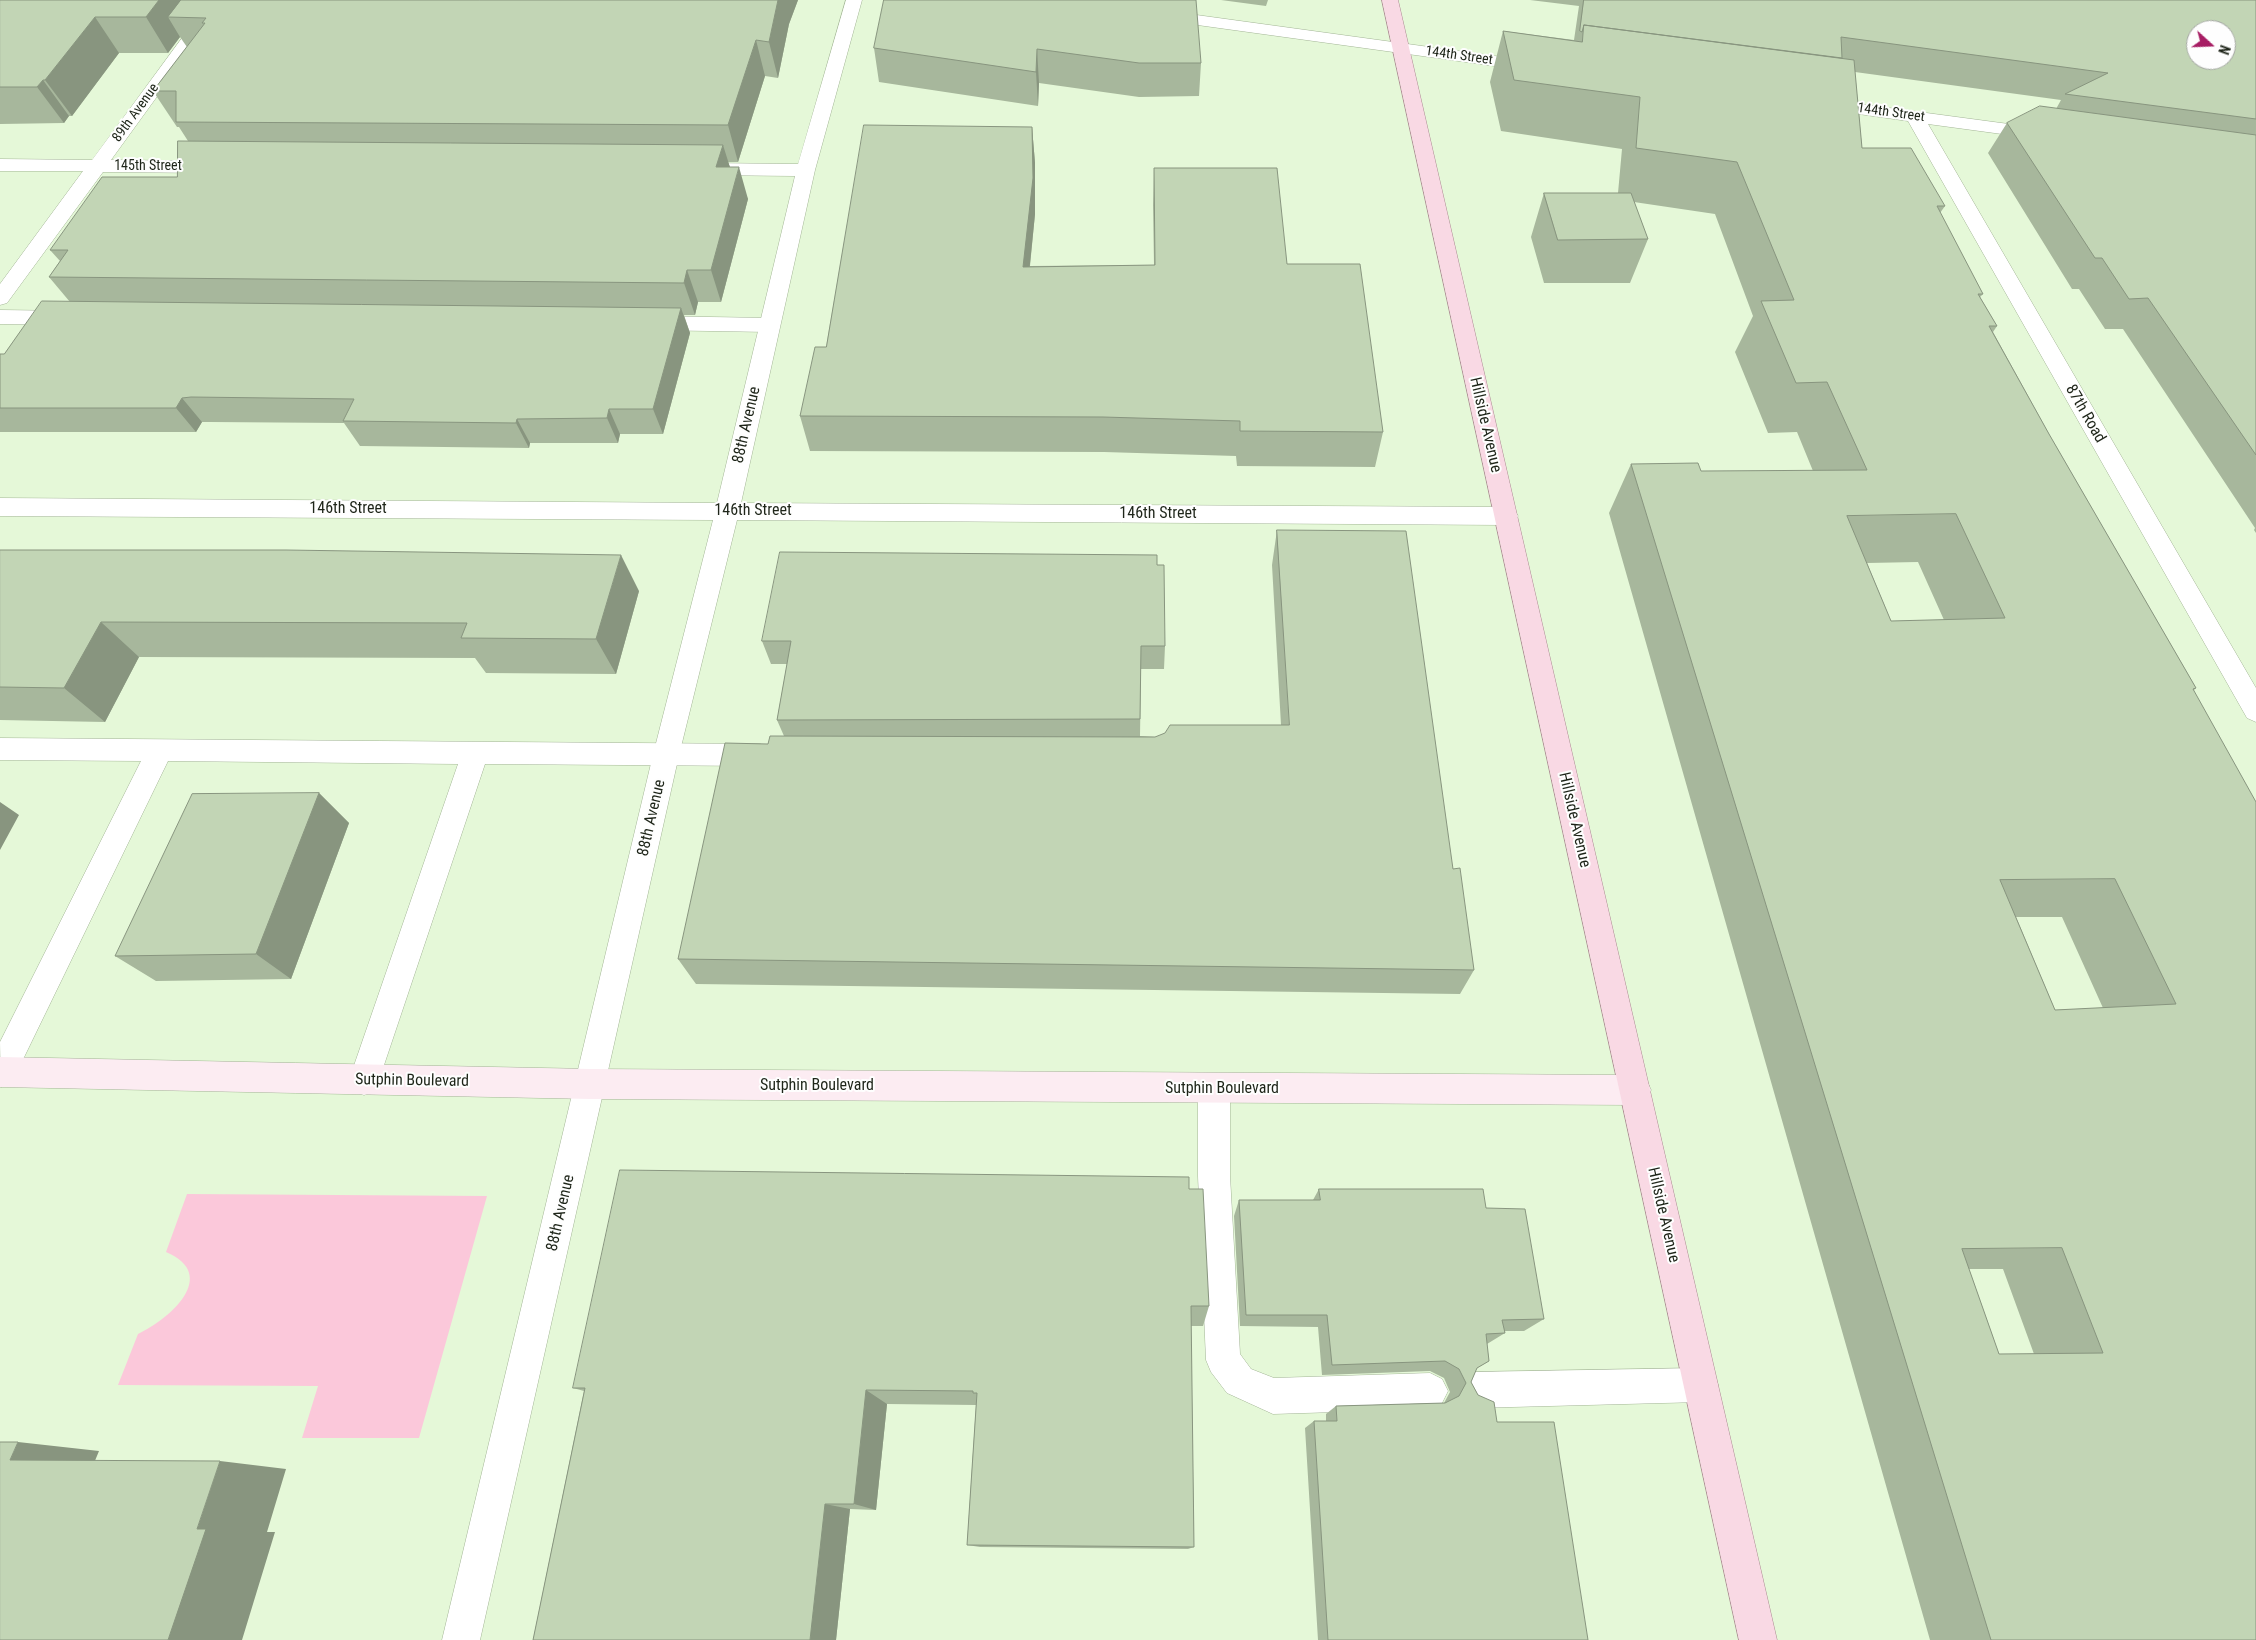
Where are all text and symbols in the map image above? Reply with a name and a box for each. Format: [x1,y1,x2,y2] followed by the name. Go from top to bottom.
[2186,20,2236,70] north arrow
[1424,43,1494,69] street label: 144th Street
[2215,43,2233,57] text: N
[109,80,163,146] street label: 89th Avenue
[1856,100,1926,126] street label: 144th Street
[114,158,182,174] street label: 145th Street
[1465,376,1505,474] street label: Hillside Avenue
[2061,381,2109,447] street label: 87th Road
[729,385,765,465] street label: 88th Avenue
[309,499,387,519] street label: 146th Street
[714,501,792,521] street label: 146th Street
[1119,504,1197,524] street label: 146th Street
[1554,771,1594,869] street label: Hillside Avenue
[634,778,670,858] street label: 88th Avenue
[355,1070,469,1092] street label: Sutphin Boulevard
[760,1076,874,1096] street label: Sutphin Boulevard
[1165,1079,1279,1099] street label: Sutphin Boulevard
[1643,1166,1683,1264] street label: Hillside Avenue
[543,1173,579,1253] street label: 88th Avenue

